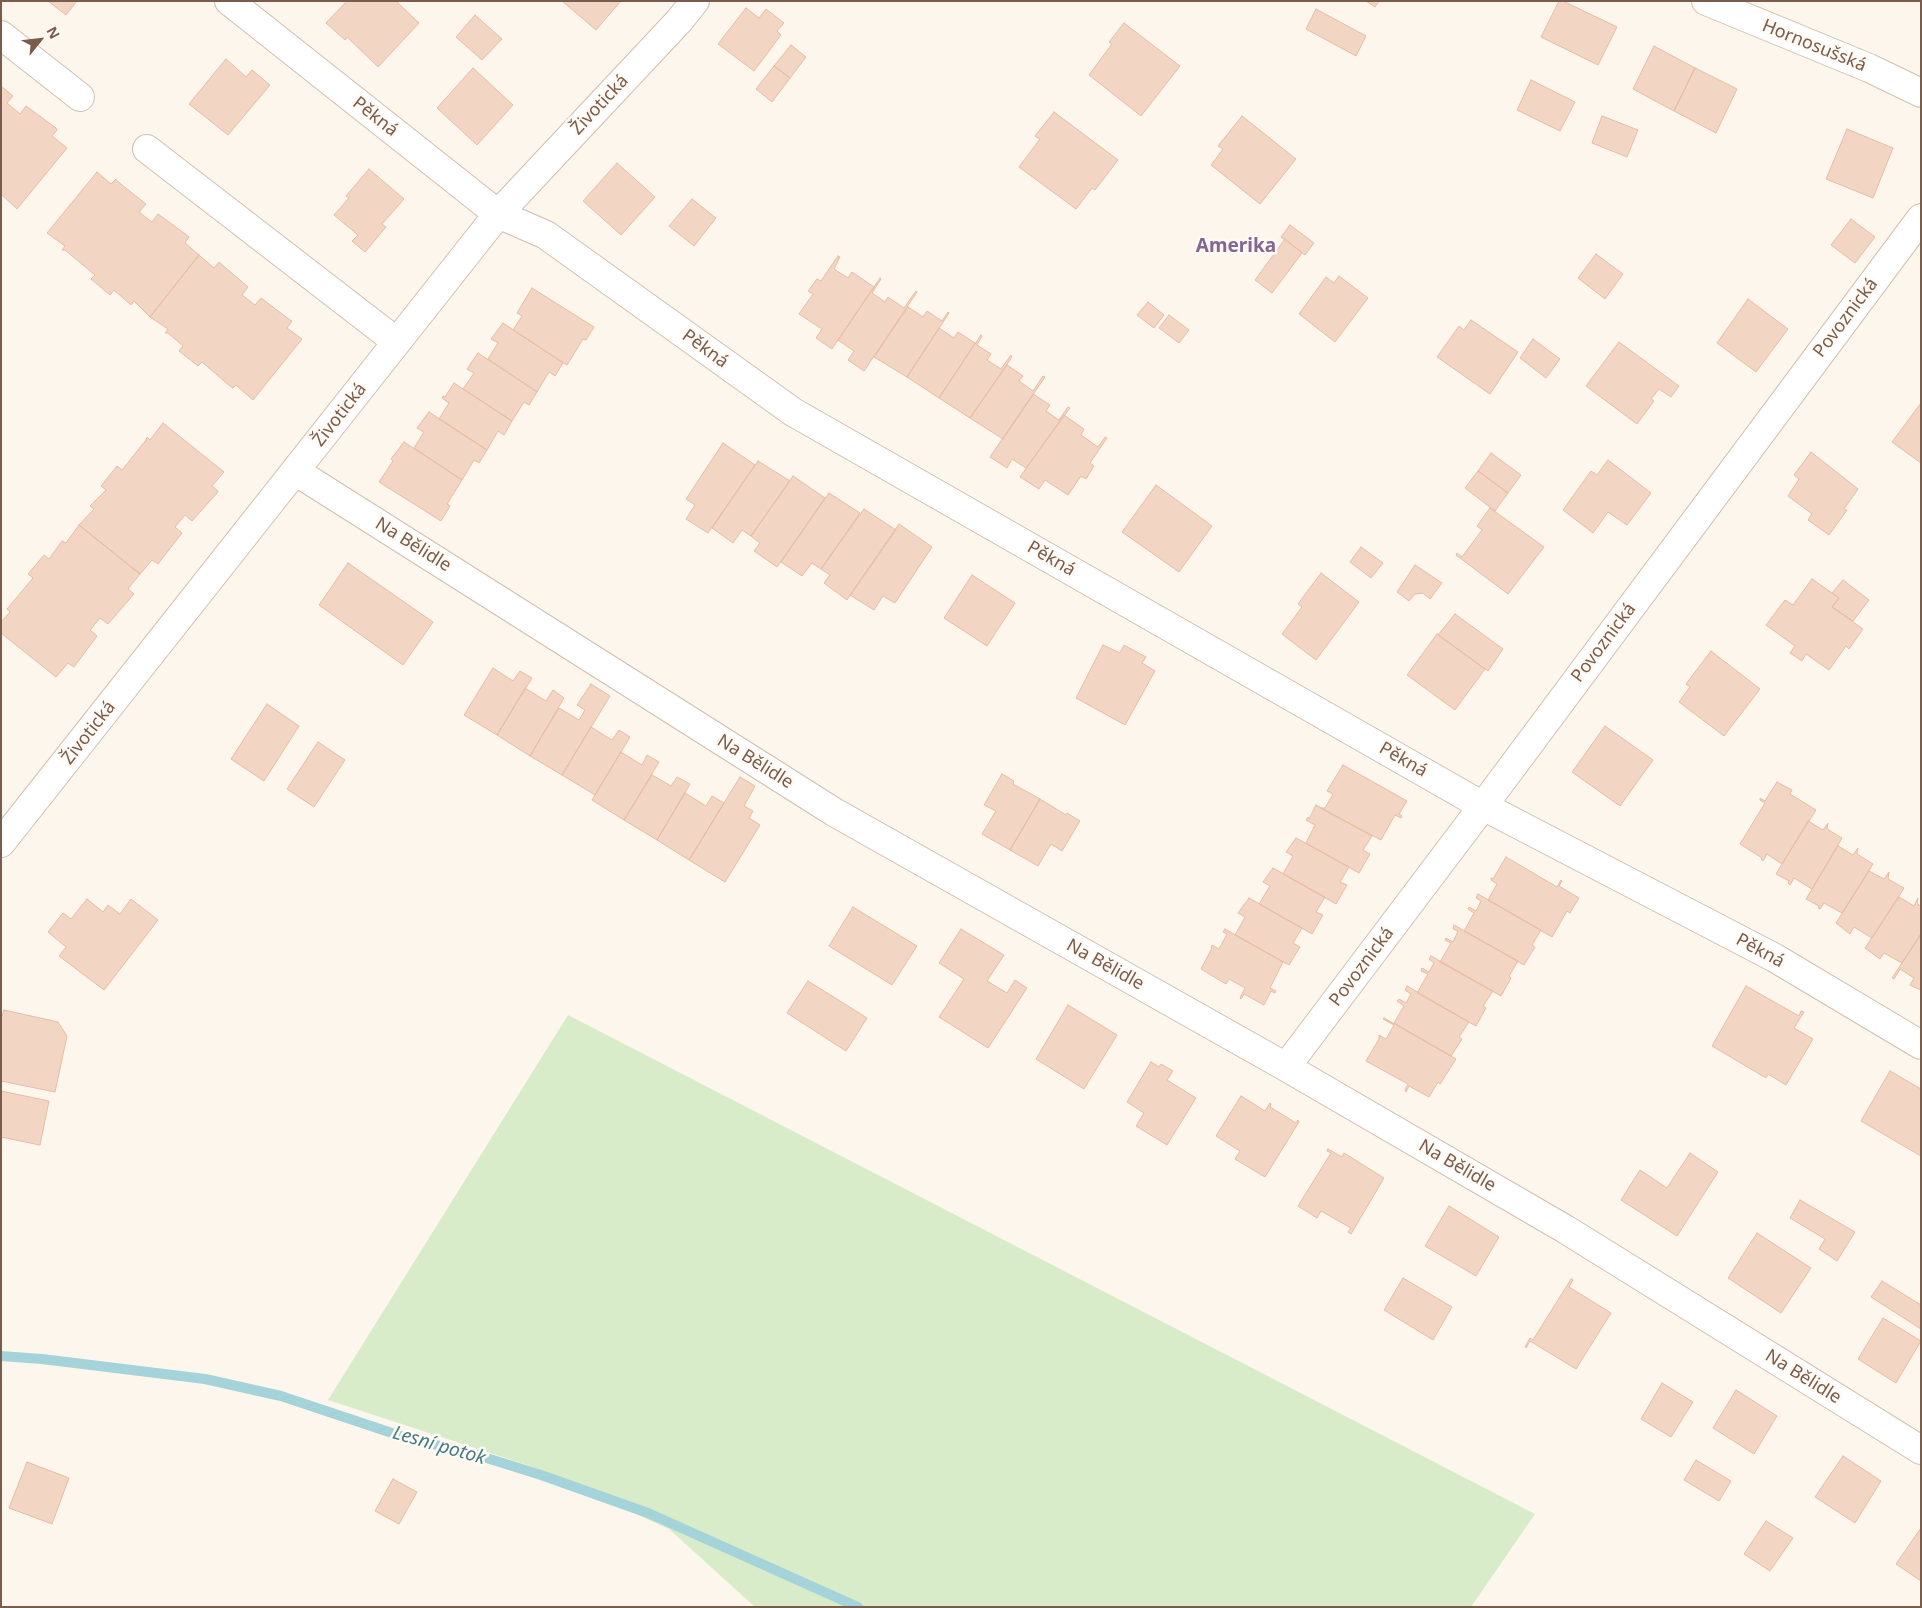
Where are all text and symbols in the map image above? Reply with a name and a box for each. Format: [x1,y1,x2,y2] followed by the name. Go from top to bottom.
[15,15,65,65] north arrow
[1759,15,1869,77] street label: Hornosušská
[42,23,65,42] text: N
[567,70,633,140] street label: Životická
[348,93,402,141] street label: Pěkná
[1196,236,1276,258] district label: Amerika
[1809,274,1883,362] street label: Povoznická
[678,325,732,373] street label: Pěkná
[309,379,371,451] street label: Životická
[371,513,455,577] street label: Na Bělidle
[1023,537,1079,581] street label: Pěkná
[1567,599,1641,687] street label: Povoznická
[58,697,120,769] street label: Životická
[713,730,797,794] street label: Na Bělidle
[1375,738,1431,782] street label: Pěkná
[1325,923,1399,1011] street label: Povoznická
[1732,929,1788,973] street label: Pěkná
[1062,935,1148,995] street label: Na Bělidle
[1415,1135,1499,1197] street label: Na Bělidle
[1761,1345,1845,1409] street label: Na Bělidle
[390,1422,488,1470] water label: Lesní potok

